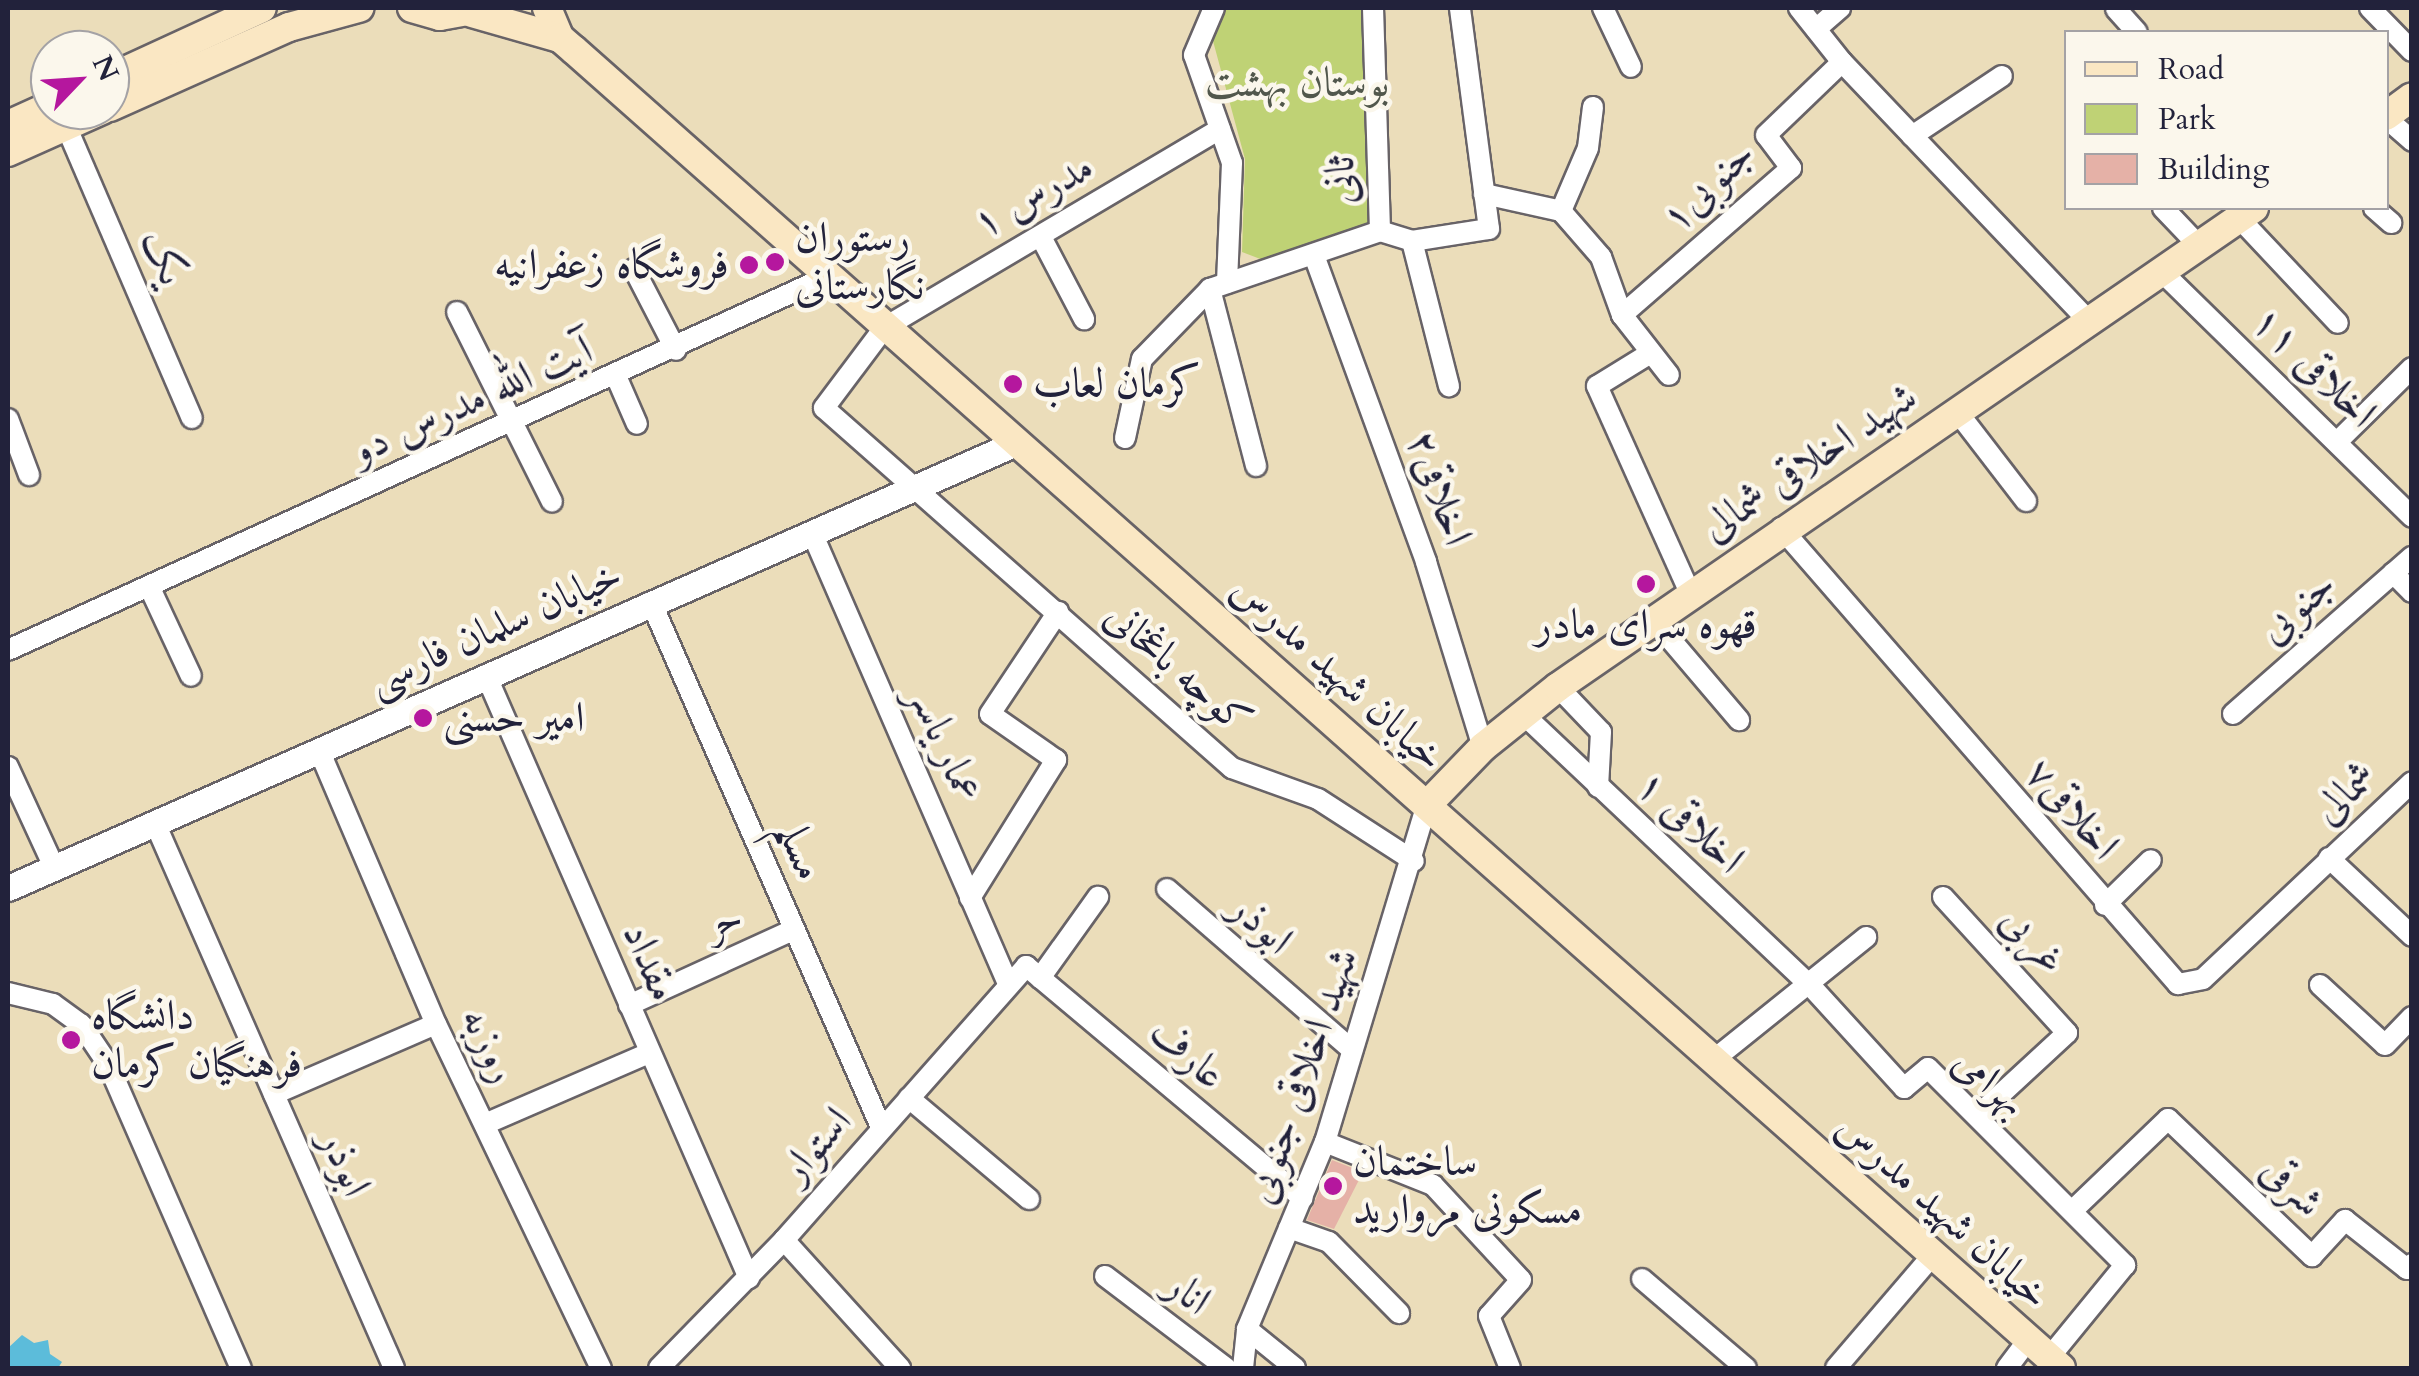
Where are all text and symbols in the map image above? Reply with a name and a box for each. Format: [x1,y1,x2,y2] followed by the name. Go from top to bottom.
[30,30,130,130] north arrow
[2064,30,2389,210] legend
[83,49,128,87] text: N
[2158,49,2224,90] text: Road
[1205,58,1389,108] park label: بوستان بهشت
[2158,99,2216,140] text: Park
[1651,129,1765,243] street label: جنوبی۱
[964,141,1102,249] street label: مدرس ۱
[2158,149,2269,190] text: Building
[1315,155,1367,205] street label: ثانی
[795,213,924,312] place label: رستوران نگارستانی
[130,222,198,292] street label: یک
[494,240,729,290] place label: فروشگاه زعفرانیه
[764,251,786,273] marker: رستوران نگارستانی
[738,254,760,276] marker: فروشگاه زعفرانیه
[2241,295,2387,439] street label: اخلاقی ۱۱
[344,324,600,476] street label: آیت الله مدرس دو
[1033,359,1201,409] place label: کرمان لعاب
[1692,371,1926,553] street label: شهید اخلاقی شمالی
[1002,373,1024,395] marker: کرمان لعاب
[1395,424,1483,552] street label: اخلاقی۲
[360,550,630,706] street label: خیابان سلمان فارسی
[2248,560,2346,654] street label: جنوبی
[1221,564,1455,782] street label: خیابان شهید مدرس
[1635,573,1657,595] marker: قهوه سرای مادر
[1094,591,1262,745] street label: کوچه باغخانی
[1535,600,1757,650] place label: قهوه سرای مادر
[897,678,993,810] street label: عمار یاسر
[443,693,585,743] place label: امیر حسنی
[412,707,434,729] marker: امیر حسنی
[2014,748,2130,870] street label: اخلاقی۷
[2303,751,2387,835] street label: شمالی
[1626,759,1754,885] street label: اخلاقی ۱
[765,812,835,888] street label: مسلم
[1219,883,1303,965] street label: ابوذر
[696,890,750,952] street label: حر
[1989,895,2077,985] street label: غربی
[611,915,689,1009] street label: مقداد
[1235,942,1369,1210] street label: شهید اخلاقی جنوبی
[91,991,302,1090] place label: دانشگاه فرهنگیان کرمان
[449,999,529,1091] street label: روزبه
[1139,1008,1235,1100] street label: عارف
[60,1029,82,1051] marker: دانشگاه فرهنگیان کرمان
[1942,1036,2038,1128] street label: بهرامی
[770,1097,862,1193] street label: استوار
[1826,1102,2060,1320] street label: خیابان شهید مدرس
[308,1122,382,1204] street label: ابوذر
[1353,1137,1582,1236] place label: ساختمان مسکونی مروارید
[2250,1145,2334,1227] street label: شرقی
[1322,1175,1344,1197] marker: ساختمان مسکونی مروارید
[1155,1260,1221,1326] street label: انار

